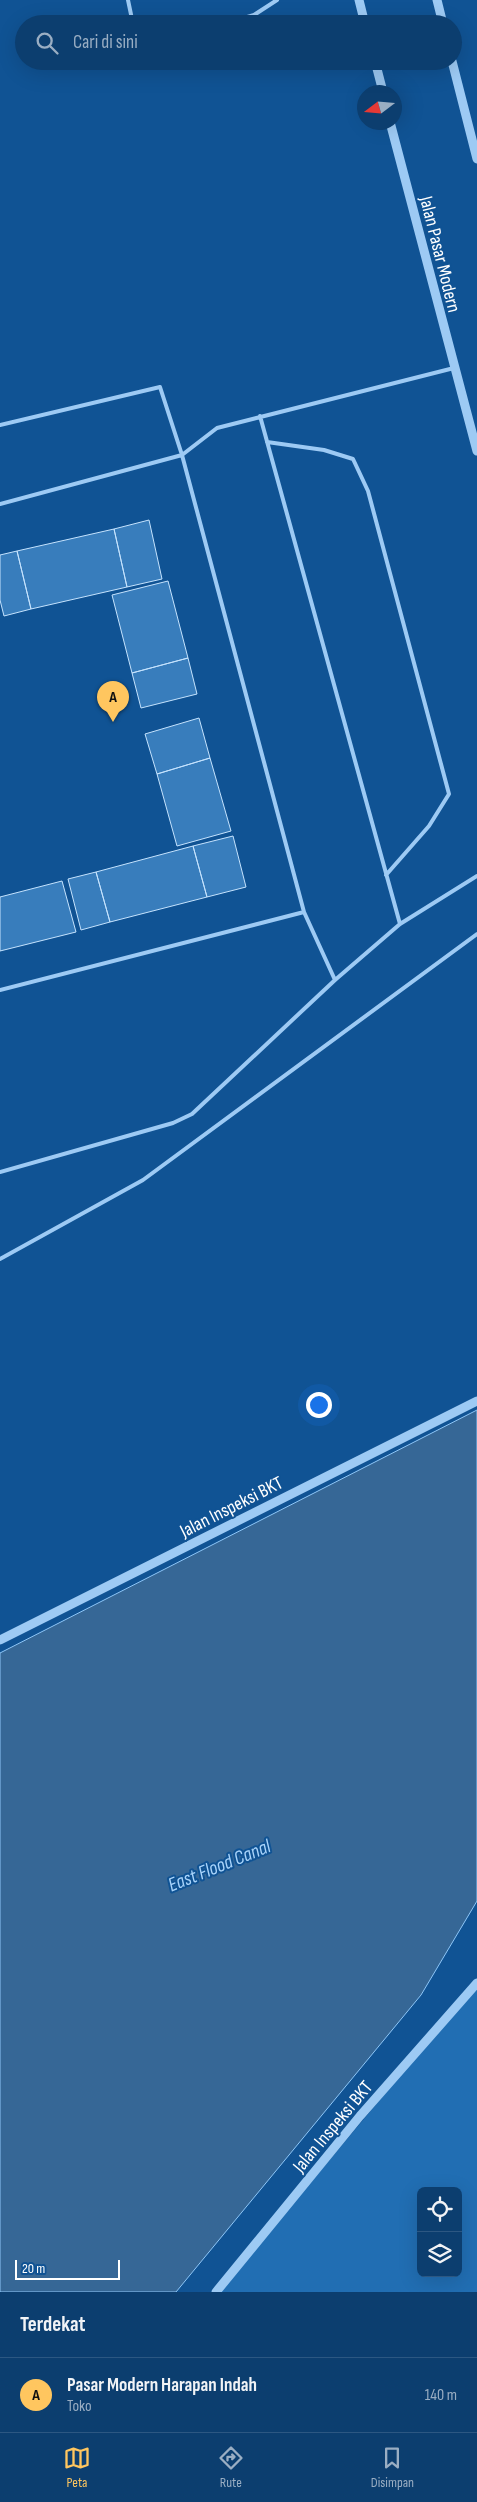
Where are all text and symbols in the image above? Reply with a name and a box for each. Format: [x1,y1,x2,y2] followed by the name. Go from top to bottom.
[15,15,462,70] search box
[33,29,61,57] icon: search
[73,31,138,54] text: Cari di sini
[357,85,402,130] north arrow
[414,193,465,315] street label: Jalan Pasar Modern
[97,681,129,722] pin: A
[306,1392,332,1418] your location
[175,1471,287,1544] street label: Jalan Inspeksi BKT
[165,1834,275,1897] water label: East Flood Canal
[287,2076,378,2178] street label: Jalan Inspeksi BKT
[417,2187,462,2277] map controls
[417,2187,462,2232] button: locate
[417,2232,462,2277] button: layers
[15,2257,120,2280] scale bar
[22,2260,45,2277] text: 20 m
[20,2312,86,2337] text: Terdekat
[67,2374,257,2397] text: Pasar Modern Harapan Indah
[32,2386,40,2405] text: A
[425,2386,457,2405] text: 140 m
[67,2397,92,2416] text: Toko
[63,2444,91,2491] tab: Peta
[217,2444,245,2491] tab: Rute
[371,2444,414,2491] tab: Disimpan

